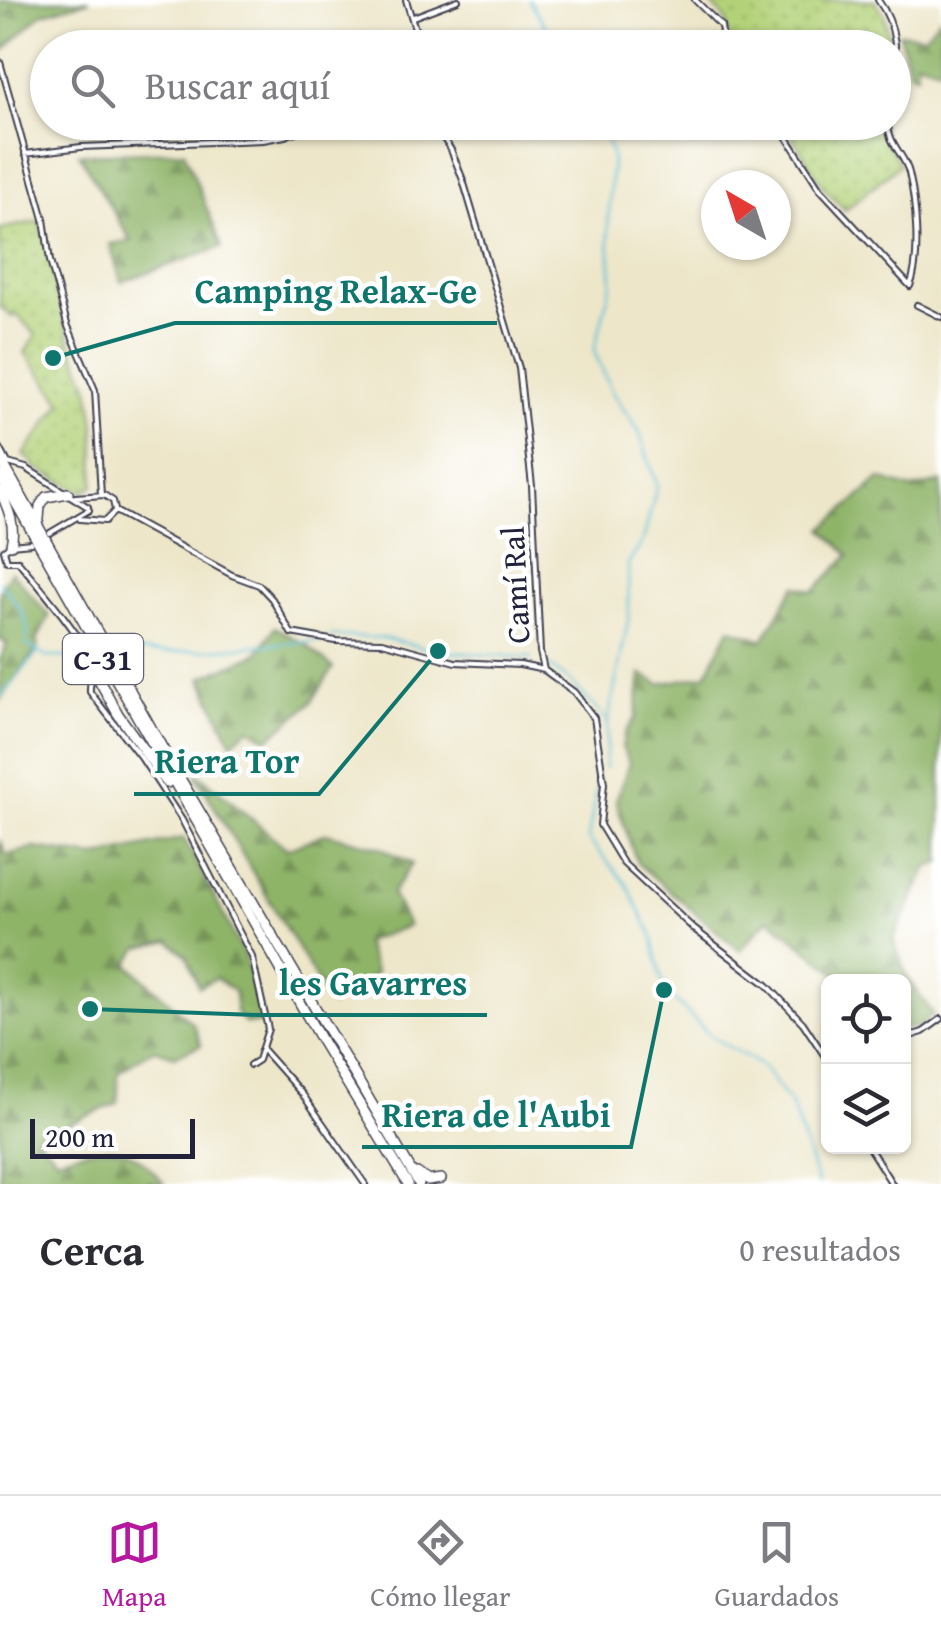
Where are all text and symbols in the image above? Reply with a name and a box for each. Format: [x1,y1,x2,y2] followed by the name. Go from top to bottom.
[30,30,911,140] search box
[145,57,330,113] text: Buscar aquí
[65,58,120,113] icon: search
[701,170,791,260] north arrow
[175,258,497,323] callout: Camping Relax-Ge
[195,265,477,316] text: Camping Relax-Ge
[488,525,542,645] street label: Camí Ral
[63,634,143,684] road number: C-31
[134,729,319,794] callout: Riera Tor
[154,735,300,786] text: Riera Tor
[258,950,487,1015] callout: les Gavarres
[279,957,467,1008] text: les Gavarres
[821,974,911,1154] map controls
[821,974,911,1064] button: locate
[821,1064,911,1154] button: layers
[362,1082,631,1147] callout: Riera de l'Aubi
[381,1089,611,1140] text: Riera de l'Aubi
[30,1114,195,1158] scale bar
[45,1116,114,1157] text: 200 m
[40,1219,144,1280] text: Cerca
[739,1226,901,1273] text: 0 resultados
[102,1515,166,1616] tab: Mapa
[370,1515,511,1616] tab: Cómo llegar
[714,1515,839,1616] tab: Guardados

